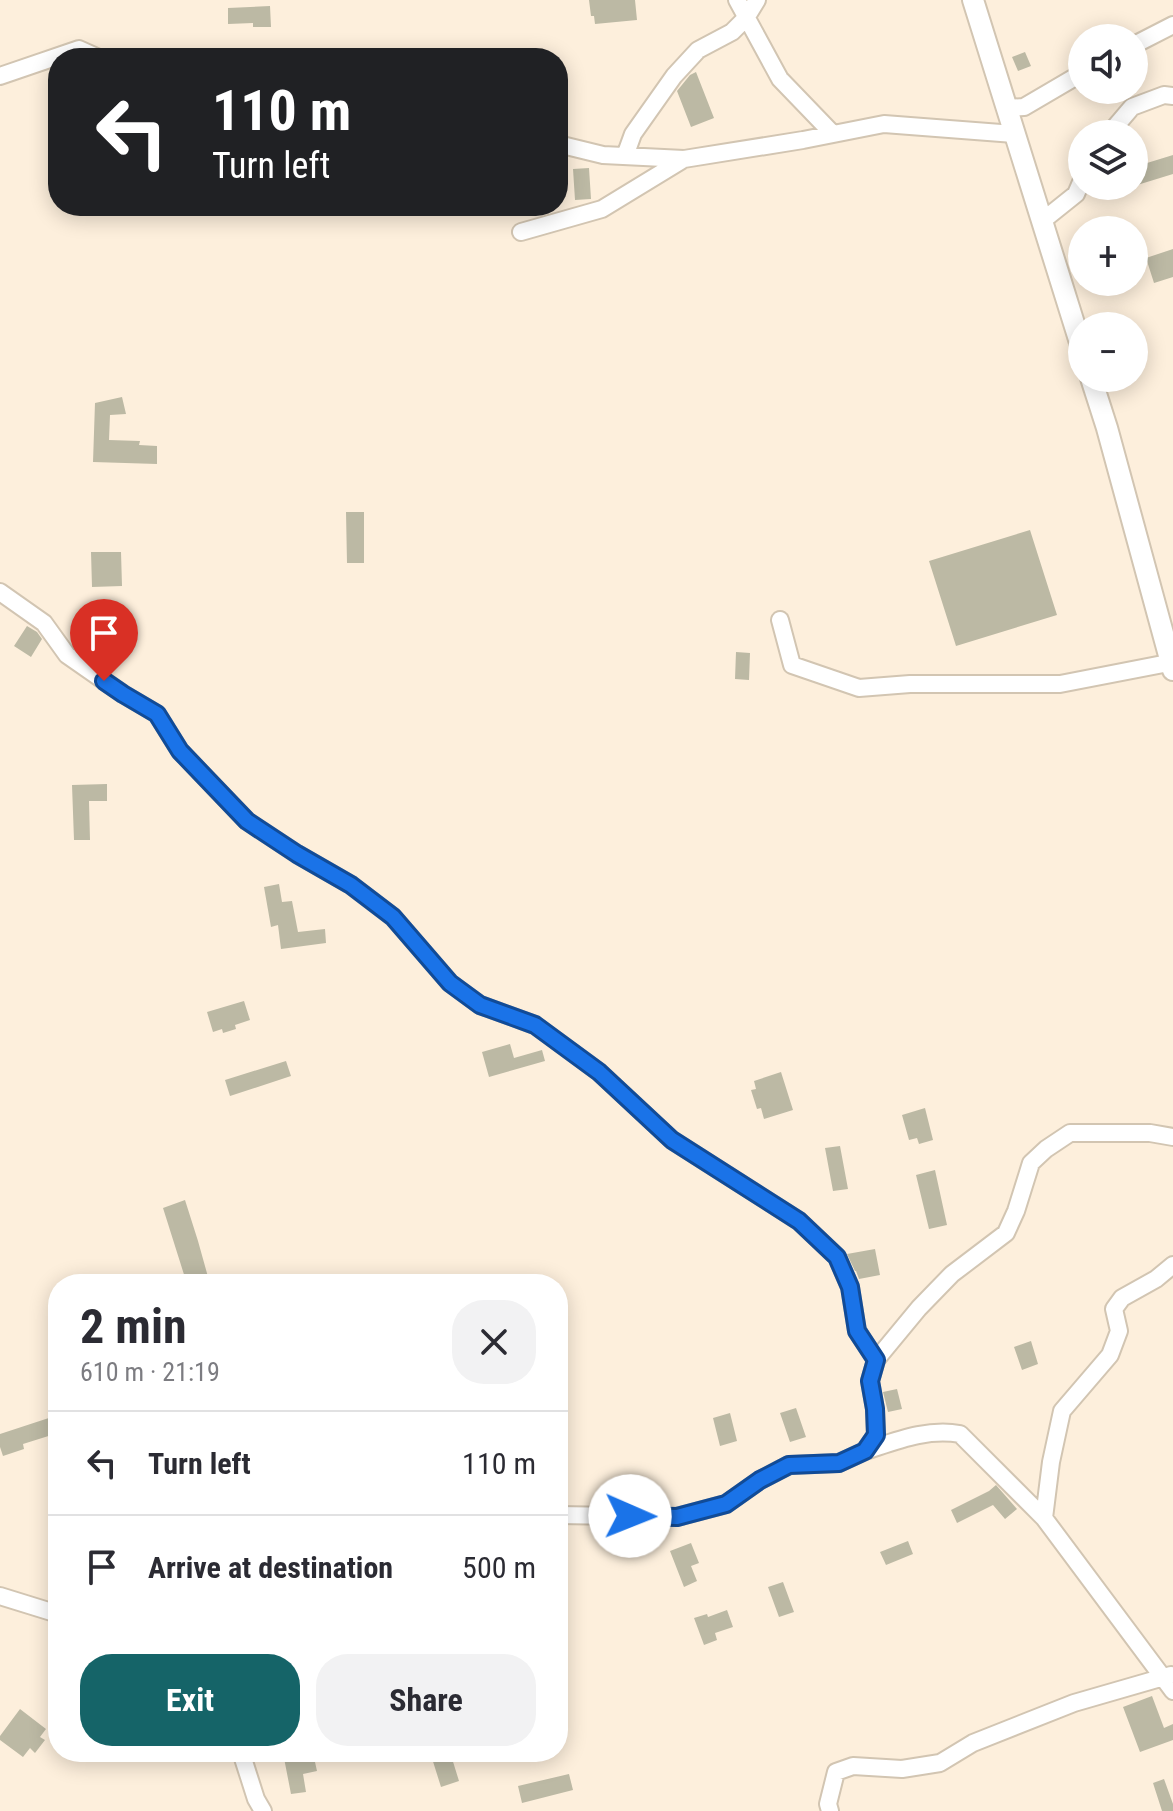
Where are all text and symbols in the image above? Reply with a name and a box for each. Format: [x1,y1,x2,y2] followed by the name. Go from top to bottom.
[1068,24,1148,392] map controls
[1068,24,1148,104] button: sound
[212,78,351,144] text: 110 m
[80,80,184,184] icon: left
[1068,120,1148,200] button: layers
[212,145,330,187] text: Turn left
[1068,216,1148,296] button: +
[1068,312,1148,392] button: −
[70,599,138,681] pin
[82,611,126,655] icon: arrive
[80,1298,187,1355] text: 2 min
[452,1300,536,1384] button: close
[80,1357,220,1387] text: 610 m · 21:19
[80,1441,124,1485] icon: left
[148,1446,251,1481] text: Turn left
[462,1446,536,1481] text: 110 m
[588,1474,672,1558] position arrow
[80,1545,124,1589] icon: arrive
[148,1550,393,1585] text: Arrive at destination
[462,1550,536,1585] text: 500 m
[80,1654,300,1746] button: Exit
[316,1654,536,1746] button: Share

